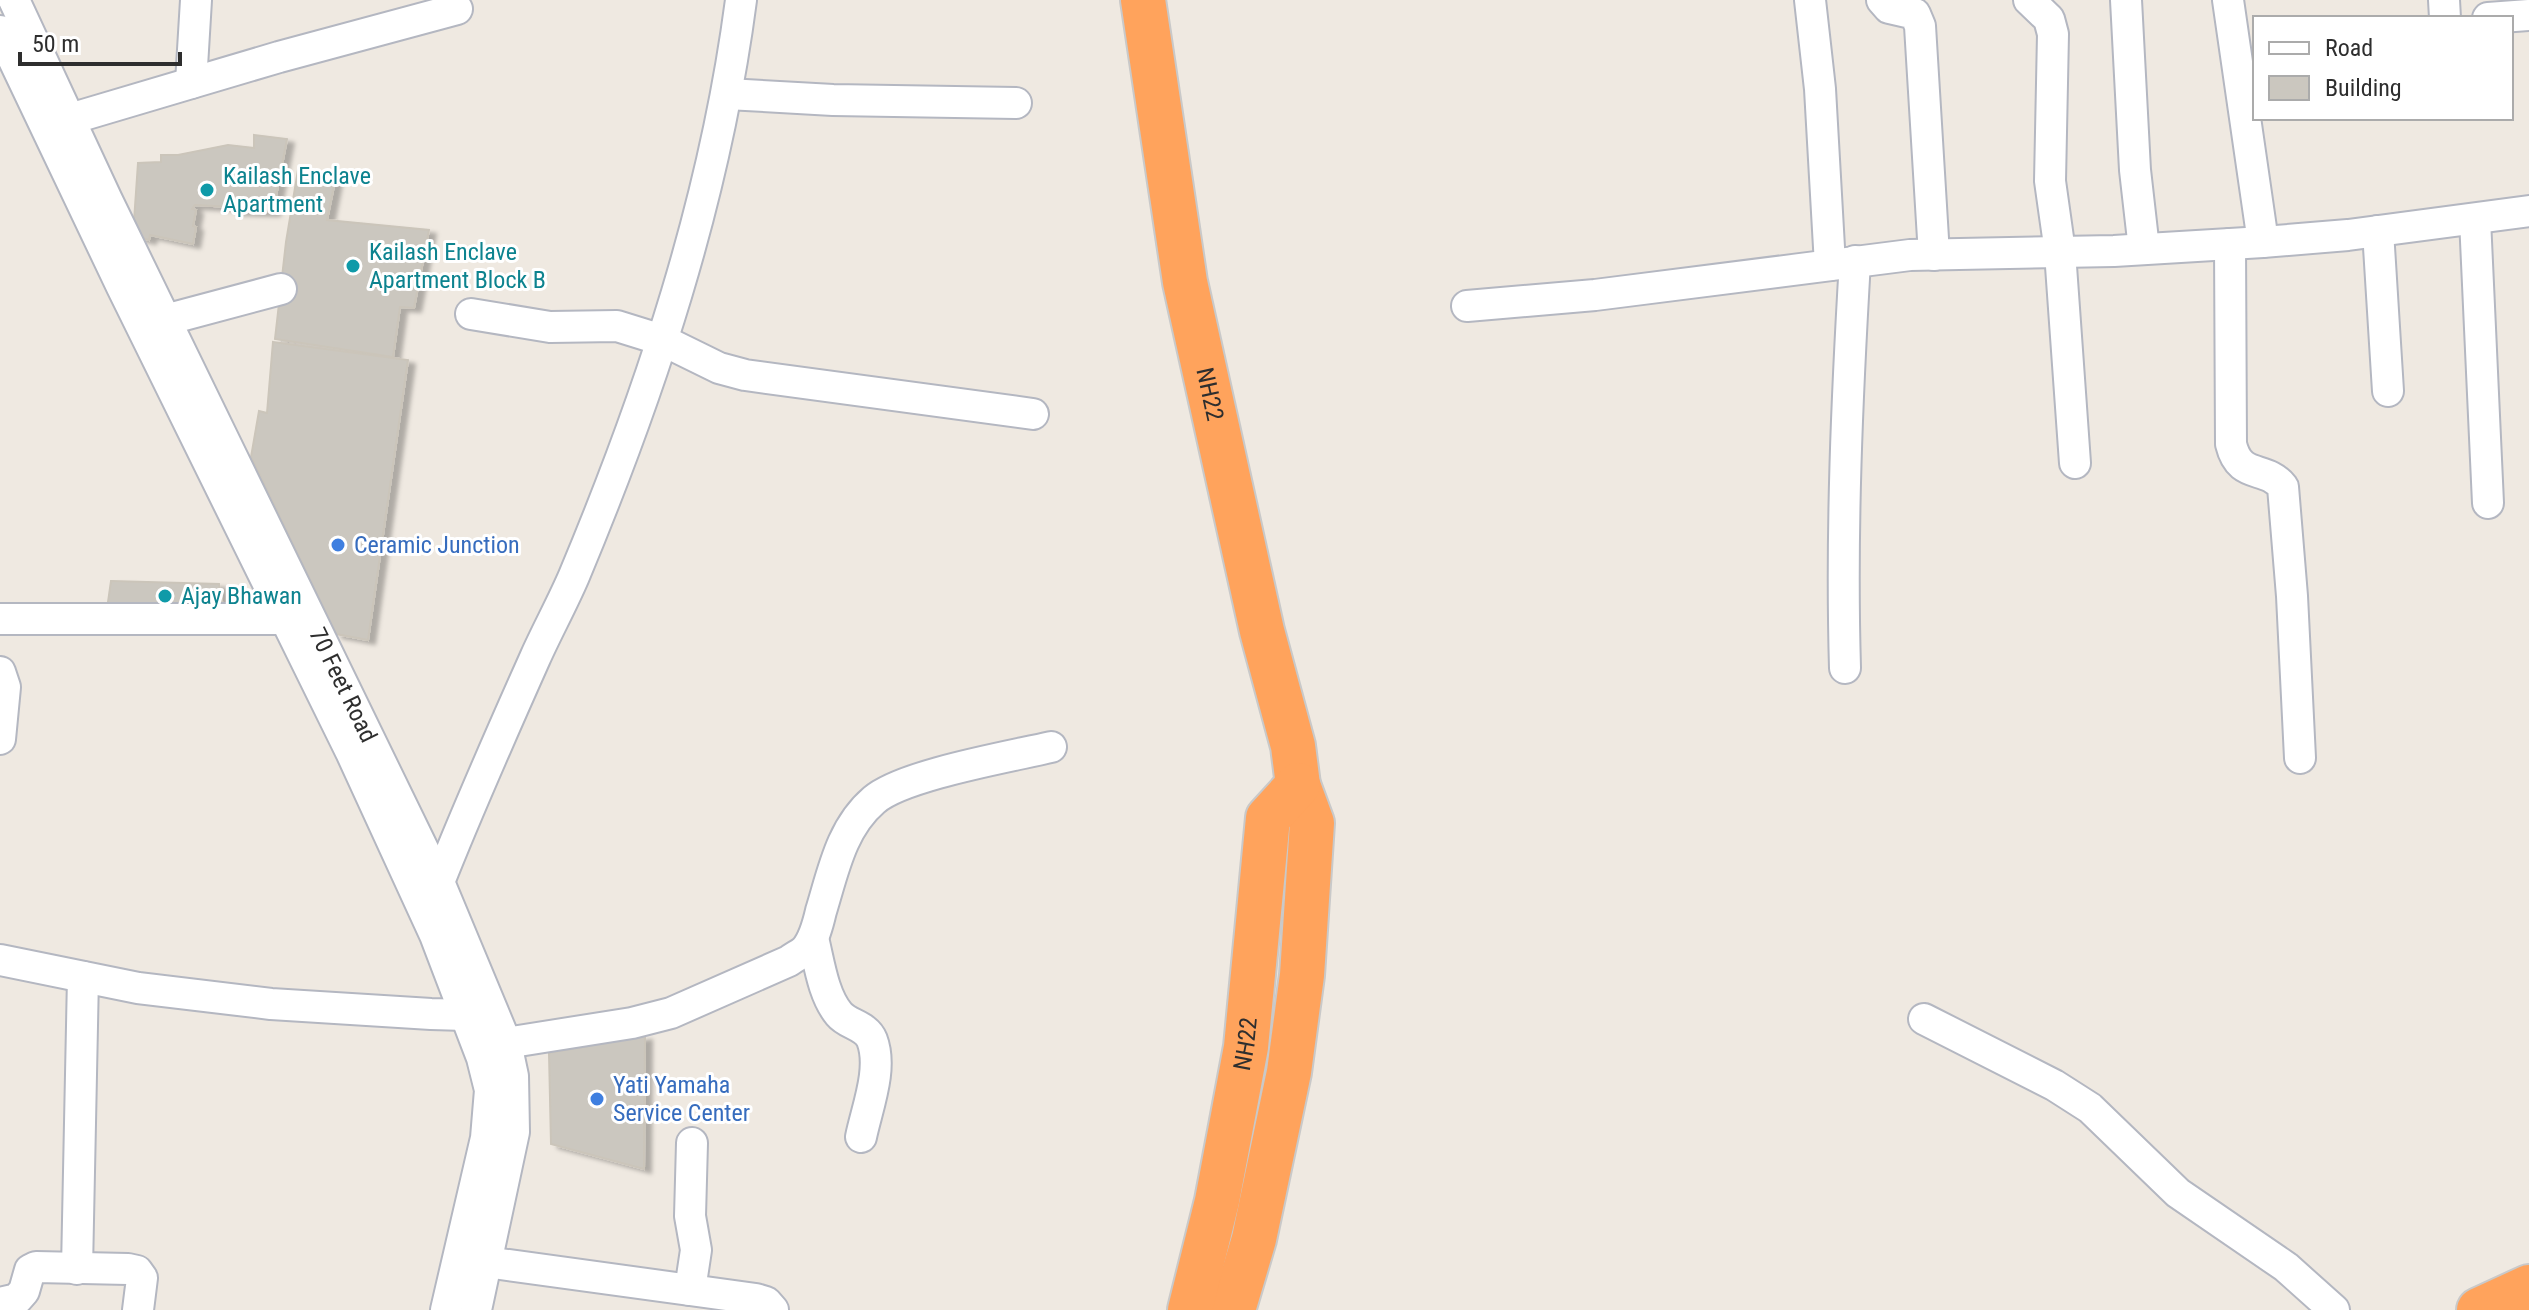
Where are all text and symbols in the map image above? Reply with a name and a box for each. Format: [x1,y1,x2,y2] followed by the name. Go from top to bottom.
[20,16,180,66] scale bar
[2253,16,2513,120] legend
[32,30,79,58] text: 50 m
[2325,34,2373,62] text: Road
[2325,74,2402,102] text: Building
[223,162,371,218] place label: Kailash Enclave Apartment
[198,181,216,199] marker: Kailash Enclave Apartment
[369,238,546,294] place label: Kailash Enclave Apartment Block B
[344,257,362,275] marker: Kailash Enclave Apartment Block B
[1190,365,1229,423] street label: NH22
[354,531,520,559] place label: Ceramic Junction
[329,536,347,554] marker: Ceramic Junction
[181,582,302,610] place label: Ajay Bhawan
[156,587,174,605] marker: Ajay Bhawan
[303,623,383,747] street label: 70 Feet Road
[1228,1016,1263,1073] street label: NH22
[613,1071,750,1127] place label: Yati Yamaha Service Center
[588,1090,606,1108] marker: Yati Yamaha Service Center

